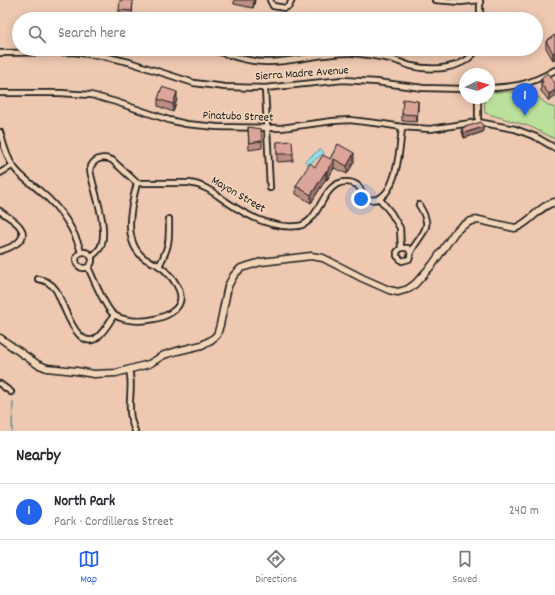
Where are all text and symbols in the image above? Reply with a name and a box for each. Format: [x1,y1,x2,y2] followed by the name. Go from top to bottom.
[12,12,543,56] search box
[26,23,48,45] icon: search
[58,23,126,45] text: Search here
[255,62,349,86] street label: Sierra Madre Avenue
[459,68,495,104] north arrow
[512,83,538,116] pin: 1
[202,107,274,127] street label: Pinatubo Street
[208,173,269,218] street label: Mayon Street
[351,189,371,209] your location
[16,445,60,469] text: Nearby
[54,491,115,513] text: North Park
[28,502,30,521] text: 1
[509,502,539,521] text: 240 m
[54,513,173,532] text: Park · Cordilleras Street
[78,548,100,588] tab: Map
[255,548,297,588] tab: Directions
[453,548,477,588] tab: Saved

